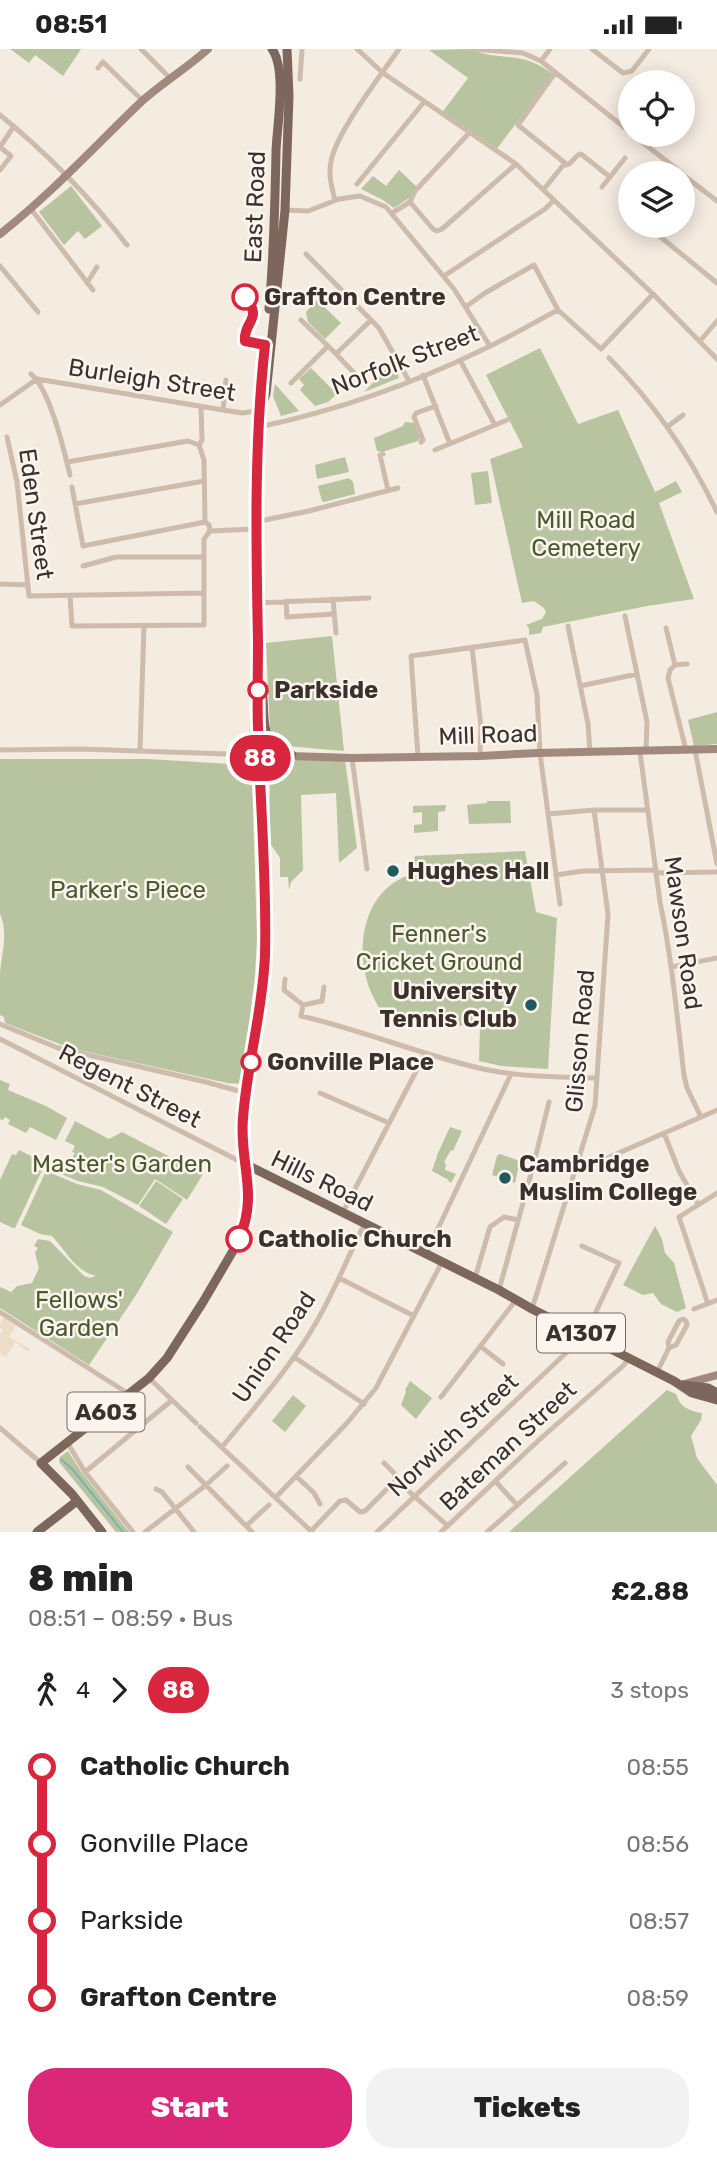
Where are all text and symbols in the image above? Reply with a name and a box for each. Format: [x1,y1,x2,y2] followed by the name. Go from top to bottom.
[35,9,107,40] text: 08:51
[618,70,695,238] map controls
[618,70,695,147] button: locate
[239,150,271,264] street label: East Road
[618,161,695,238] button: layers
[264,283,446,311] place label: Grafton Centre
[232,284,258,310] marker: Grafton Centre
[327,319,483,401] street label: Norfolk Street
[66,353,238,407] street label: Burleigh Street
[13,447,59,581] street label: Eden Street
[531,506,641,562] park label: Mill Road Cemetery
[274,676,378,704] place label: Parkside
[248,680,268,700] marker: Parkside
[438,719,538,751] street label: Mill Road
[229,735,292,781] line badge: 88
[244,744,276,772] text: 88
[658,855,708,1011] street label: Mawson Road
[407,857,550,885] place label: Hughes Hall
[385,863,401,879] marker: Hughes Hall
[50,876,206,904] park label: Parker's Piece
[356,920,522,976] park label: Fenner's Cricket Ground
[560,968,600,1114] street label: Glisson Road
[379,977,517,1033] place label: University Tennis Club
[523,997,539,1013] marker: University Tennis Club
[54,1038,206,1134] street label: Regent Street
[267,1048,434,1076] place label: Gonville Place
[241,1052,261,1072] marker: Gonville Place
[267,1144,377,1218] street label: Hills Road
[32,1150,212,1178] park label: Master's Garden
[519,1150,697,1206] place label: Cambridge Muslim College
[497,1170,513,1186] marker: Cambridge Muslim College
[258,1225,452,1253] place label: Catholic Church
[226,1226,252,1252] marker: Catholic Church
[35,1286,123,1342] park label: Fellows' Garden
[227,1286,321,1408] street label: Union Road
[537,1313,625,1352] road number: A1307
[382,1368,524,1502] street label: Norwich Street
[434,1376,582,1516] street label: Bateman Street
[68,1393,144,1431] road number: A603
[28,1555,134,1601] text: 8 min
[611,1576,689,1607] text: £2.88
[28,1604,233,1632] text: 08:51 – 08:59 · Bus
[28,1671,66,1709] icon: walk
[100,1671,138,1709] icon: forward
[76,1676,90,1704] text: 4
[162,1676,195,1704] text: 88
[610,1676,689,1704] text: 3 stops
[80,1751,290,1782] text: Catholic Church
[627,1753,689,1781] text: 08:55
[80,1828,249,1859] text: Gonville Place
[626,1830,689,1858] text: 08:56
[80,1905,183,1936] text: Parkside
[628,1907,689,1935] text: 08:57
[80,1982,277,2013] text: Grafton Centre
[627,1984,689,2012] text: 08:59
[28,2068,352,2148] button: Start
[366,2068,689,2148] button: Tickets

